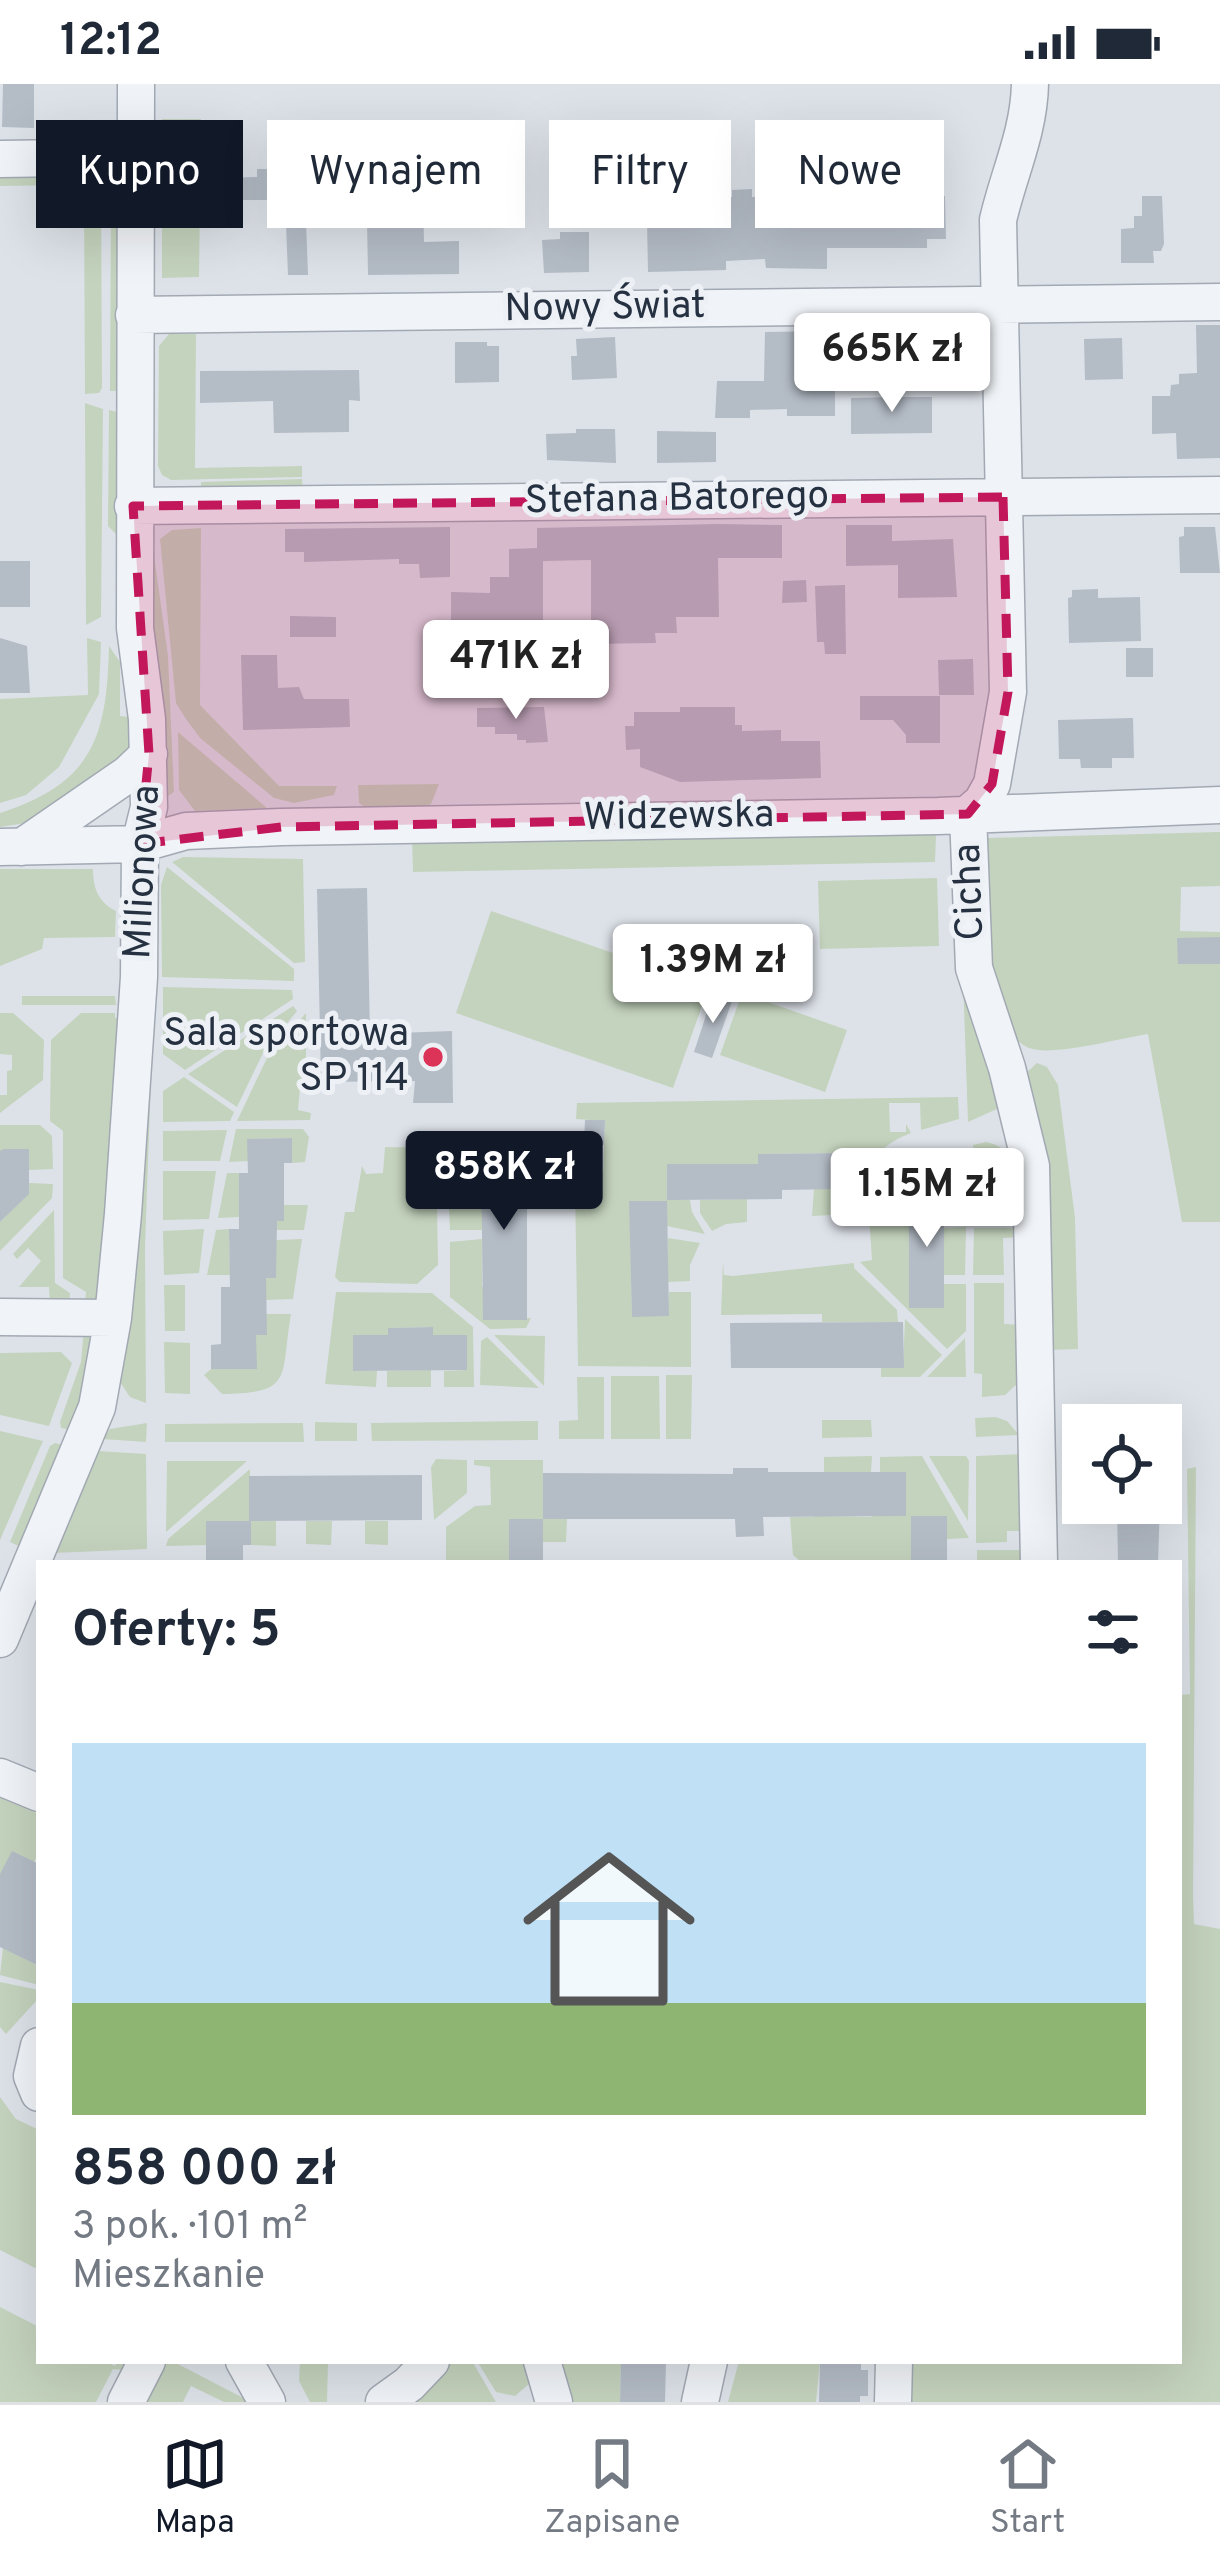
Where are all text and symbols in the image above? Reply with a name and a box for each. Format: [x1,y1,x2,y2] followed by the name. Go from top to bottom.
[60,14,162,71] text: 12:12
[36,120,243,228] chip: Kupno
[267,120,525,228] chip: Wynajem
[549,120,731,228] chip: Filtry
[755,120,944,228] chip: Nowe
[504,279,706,335] street label: Nowy Świat
[781,313,1003,415] pin: 665K zł
[821,327,963,376] text: 665K zł
[524,473,830,527] street label: Stefana Batorego
[405,620,627,722] pin: 471K zł
[450,634,582,683] text: 471K zł
[115,783,173,961] street label: Milionowa
[583,792,775,844] street label: Widzewska
[945,843,997,941] street label: Cicha
[589,924,837,1026] pin: 1.39M zł
[640,938,786,987] text: 1.39M zł
[163,1011,409,1105] place label: Sala sportowa SP 114
[420,1044,446,1070] marker: Sala sportowa SP 114
[393,1131,615,1233] pin: 858K zł
[433,1145,575,1194] text: 858K zł
[803,1148,1051,1250] pin: 1.15M zł
[858,1162,996,1211] text: 1.15M zł
[1062,1404,1182,1524] map controls
[1062,1404,1182,1524] button: locate
[1080,1599,1146,1665] icon: filters
[72,1600,281,1665] text: Oferty: 5
[501,1821,717,2037] icon: home
[72,2139,336,2204] text: 858 000 zł
[72,2204,308,2253] text: 3 pok. · 101 m²
[72,2253,265,2302] text: Mieszkanie
[155,2431,235,2545] tab: Mapa
[544,2431,680,2545] tab: Zapisane
[990,2431,1065,2545] tab: Start

